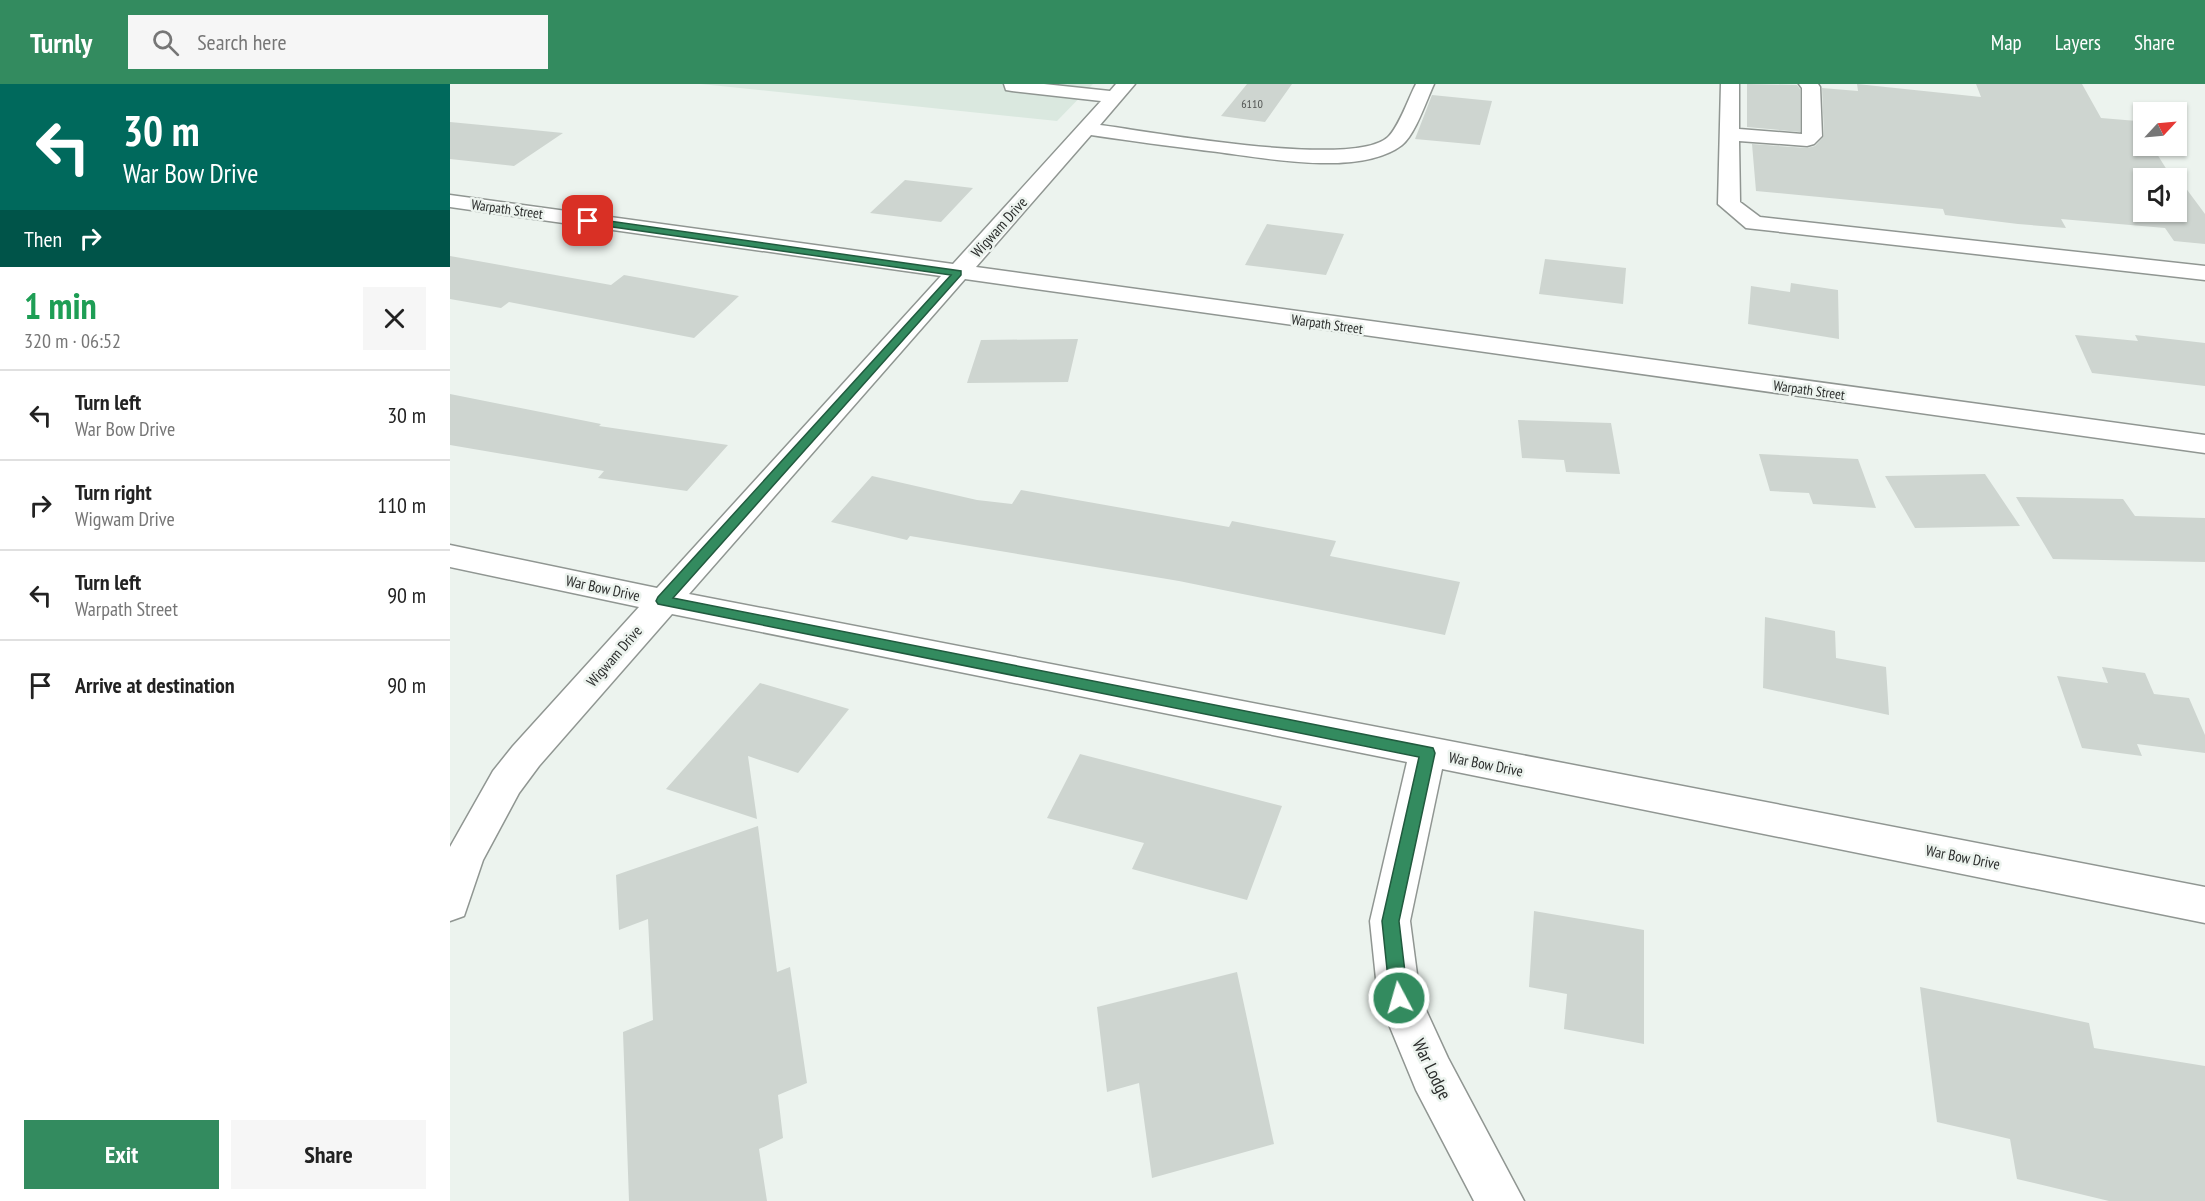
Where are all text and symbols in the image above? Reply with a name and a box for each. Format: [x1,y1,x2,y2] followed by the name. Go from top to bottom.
[128,15,548,69] search box
[30,24,92,61] text: Turnly
[149,26,182,59] icon: search
[197,28,287,56] text: Search here
[1991,29,2022,56] text: Map
[2055,29,2101,56] text: Layers
[2134,29,2175,56] text: Share
[1241,96,1263,111] house number: 6110
[2133,102,2187,156] north arrow
[2133,102,2187,222] map controls
[123,103,200,158] text: 30 m
[24,108,102,186] icon: left
[123,156,259,190] text: War Bow Drive
[2133,168,2187,222] button: sound
[967,193,1031,261] street label: Wigwam Drive
[470,195,544,223] street label: Warpath Street
[562,195,613,246] pin
[571,204,604,237] icon: arrive
[74,222,107,255] icon: right
[24,225,62,253] text: Then
[24,282,97,329] text: 1 min
[363,287,426,350] button: close
[1290,310,1364,338] street label: Warpath Street
[24,328,121,354] text: 320 m · 06:52
[1772,376,1846,404] street label: Warpath Street
[75,388,141,416] text: Turn left
[24,399,57,432] icon: left
[387,401,426,429] text: 30 m
[75,416,175,442] text: War Bow Drive
[75,478,152,506] text: Turn right
[24,489,57,522] icon: right
[377,491,426,519] text: 110 m
[75,506,175,532] text: Wigwam Drive
[75,568,141,596] text: Turn left
[564,571,642,605] street label: War Bow Drive
[24,579,57,612] icon: left
[387,581,426,609] text: 90 m
[75,596,178,622] text: Warpath Street
[582,622,646,690] street label: Wigwam Drive
[24,669,57,702] icon: arrive
[75,671,235,699] text: Arrive at destination
[387,671,426,699] text: 90 m
[1447,747,1525,781] street label: War Bow Drive
[1924,840,2002,874] street label: War Bow Drive
[1367,966,1431,1030] position arrow
[1407,1035,1457,1103] street label: War Lodge
[24,1120,219,1189] button: Exit
[231,1120,426,1189] button: Share

